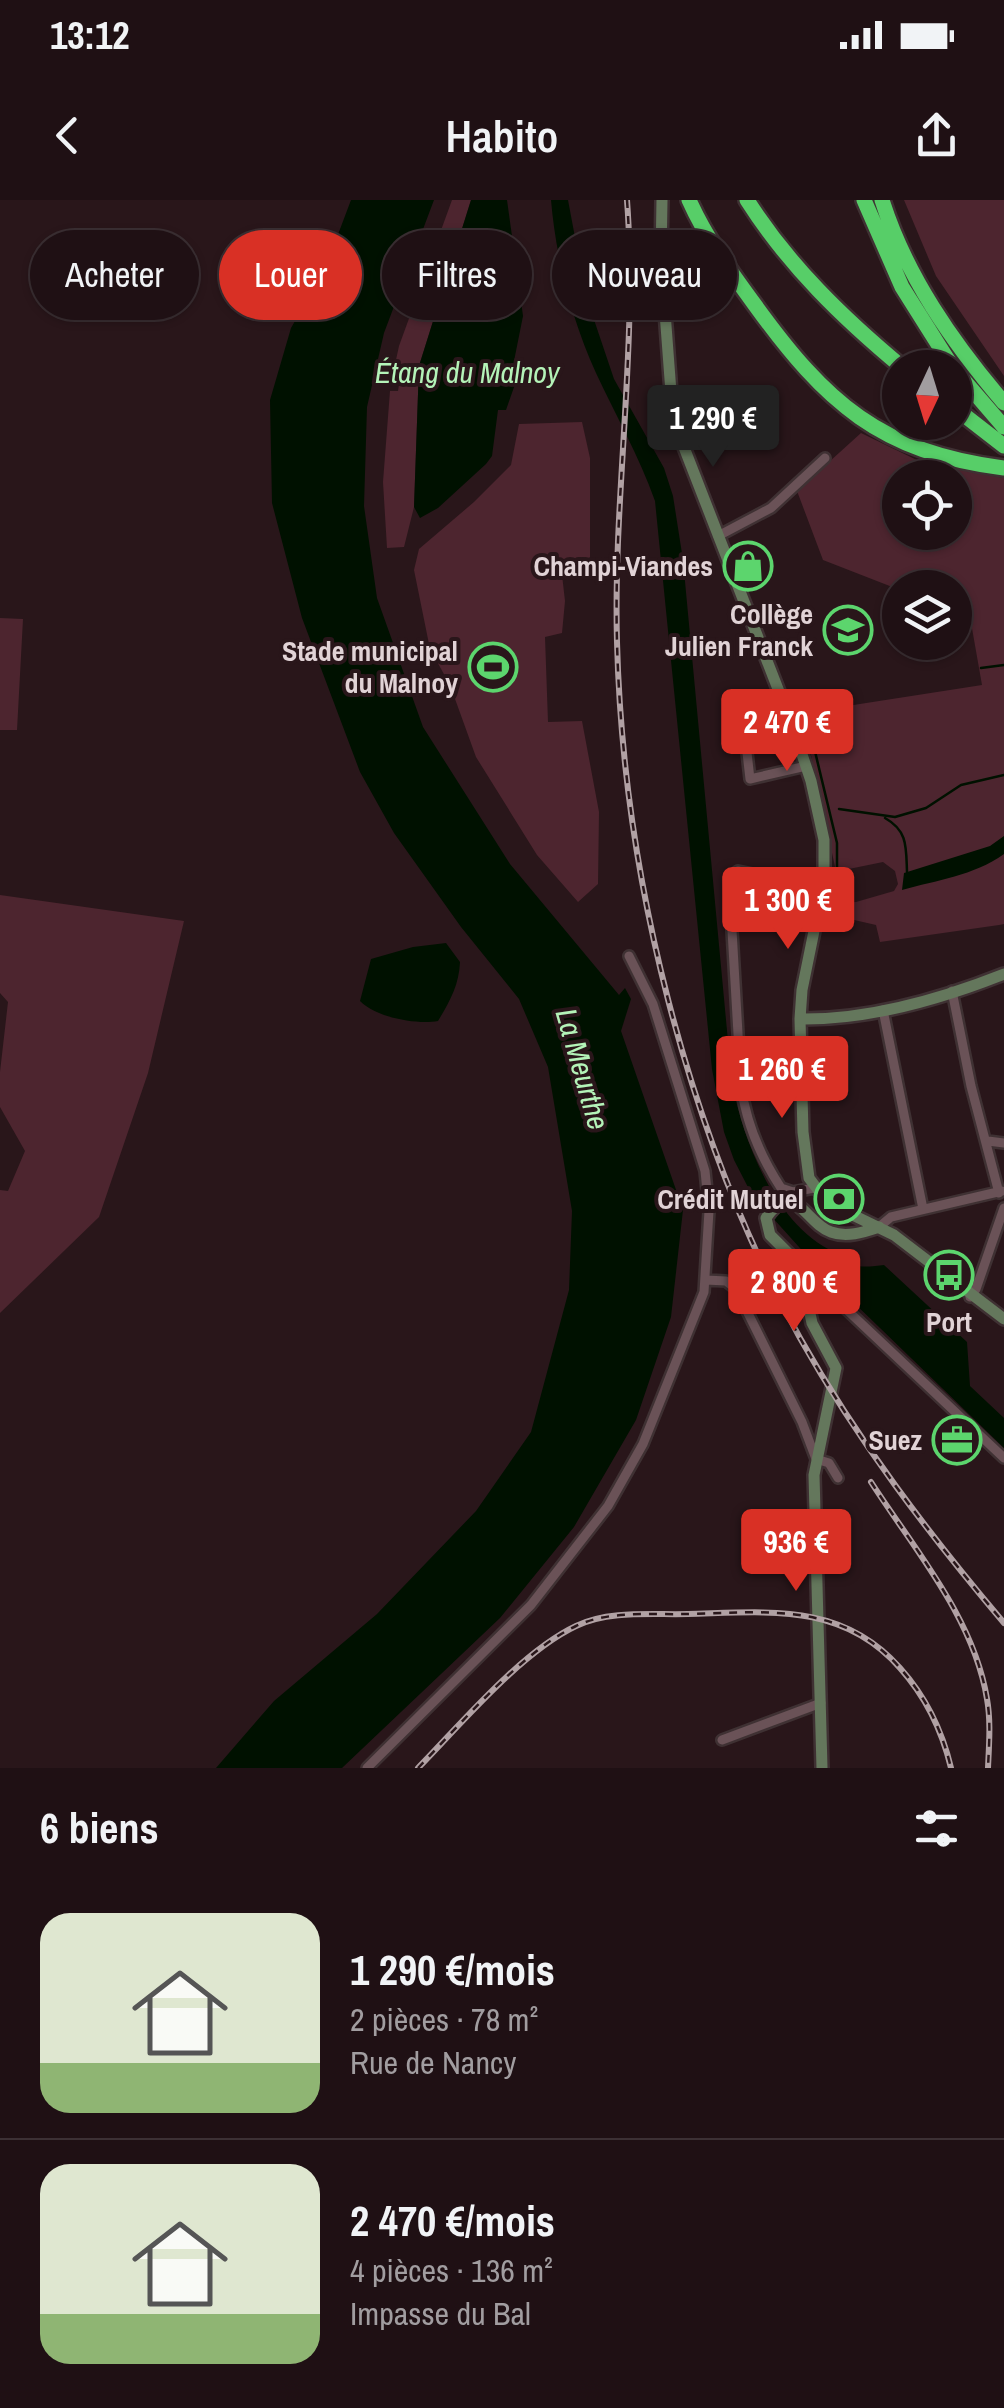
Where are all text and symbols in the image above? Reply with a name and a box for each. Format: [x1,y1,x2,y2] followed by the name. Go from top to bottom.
[50,10,130,61] text: 13:12
[446,105,558,166] text: Habito
[40,108,95,163] icon: back
[909,108,964,163] icon: share
[30,230,199,320] chip: Acheter
[219,230,362,320] chip: Louer
[382,230,532,320] chip: Filtres
[552,230,737,320] chip: Nouveau
[882,350,972,440] north arrow
[882,350,972,660] map controls
[375,352,561,392] water label: Étang du Malnoy
[621,385,805,470] pin: 1 290 €
[669,396,757,439] text: 1 290 €
[882,460,972,550] button: locate
[722,540,774,592] shop icon: Champi-Viandes
[533,547,713,585] place label: Champi-Viandes
[882,570,972,660] button: layers
[665,595,813,665] place label: Collège Julien Franck
[822,604,874,656] school or university icon: Collège Julien Franck
[282,632,458,702] place label: Stade municipal du Malnoy
[467,641,519,693] sports icon: Stade municipal du Malnoy
[695,689,879,774] pin: 2 470 €
[743,700,831,743] text: 2 470 €
[696,867,880,952] pin: 1 300 €
[744,878,832,921] text: 1 300 €
[547,1003,619,1134] water label: La Meurthe
[690,1036,874,1121] pin: 1 260 €
[738,1047,826,1090] text: 1 260 €
[813,1173,865,1225] bank icon: Crédit Mutuel
[657,1180,804,1218] place label: Crédit Mutuel
[702,1249,886,1334] pin: 2 800 €
[923,1249,975,1301] bus stop icon: Port
[750,1260,838,1303] text: 2 800 €
[926,1303,972,1341] place label: Port
[931,1414,983,1466] office icon: Suez
[868,1421,922,1459] place label: Suez
[726,1509,866,1594] pin: 936 €
[763,1520,829,1563] text: 936 €
[40,1800,159,1856] text: 6 biens
[909,1801,964,1856] icon: filters
[350,1942,555,1998] text: 1 290 €/mois
[120,1953,240,2073] icon: home
[350,1998,538,2041] text: 2 pièces · 78 m²
[350,2041,516,2084] text: Rue de Nancy
[350,2193,555,2249] text: 2 470 €/mois
[120,2204,240,2324] icon: home
[350,2249,553,2292] text: 4 pièces · 136 m²
[350,2292,531,2335] text: Impasse du Bal

